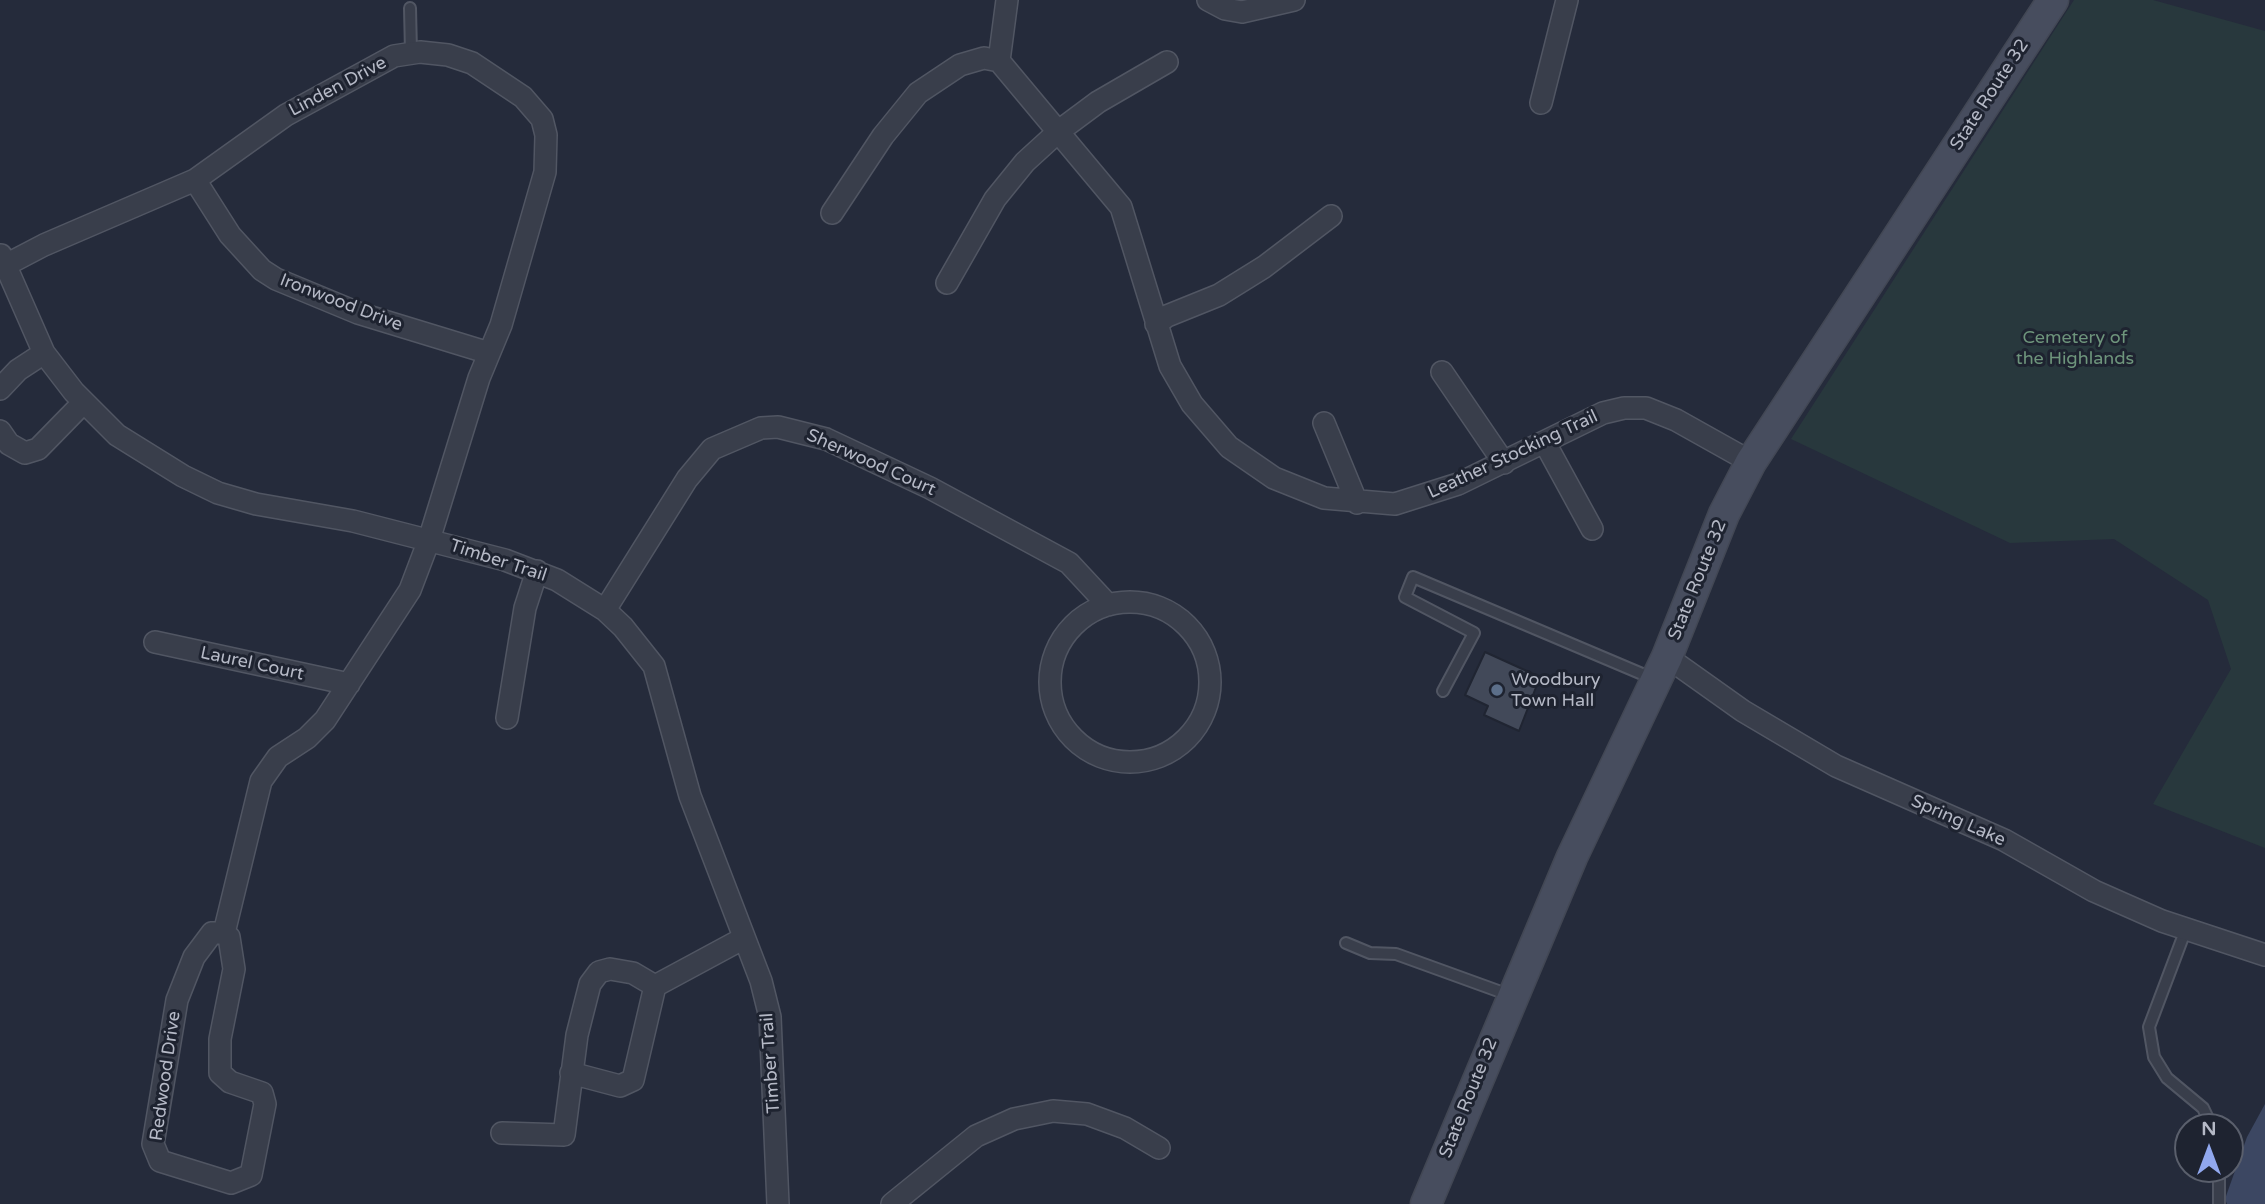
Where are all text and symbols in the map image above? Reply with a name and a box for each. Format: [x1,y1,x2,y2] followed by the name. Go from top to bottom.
[1946,35,2034,155] street label: State Route 32
[286,52,390,122] street label: Linden Drive
[277,270,405,336] street label: Ironwood Drive
[2016,327,2134,370] park label: Cemetery of the Highlands
[1425,406,1601,504] street label: Leather Stocking Trail
[803,425,939,501] street label: Sherwood Court
[1664,517,1732,643] street label: State Route 32
[447,535,549,587] street label: Timber Trail
[198,642,306,686] street label: Laurel Court
[1511,669,1601,712] place label: Woodbury Town Hall
[1489,682,1505,698] marker: Woodbury Town Hall
[1907,791,2009,851] street label: Spring Lake
[146,1010,186,1142] street label: Redwood Drive
[757,1012,785,1114] street label: Timber Trail
[1435,1035,1503,1161] street label: State Route 32
[2174,1113,2244,1183] north arrow
[2201,1118,2217,1140] text: N

